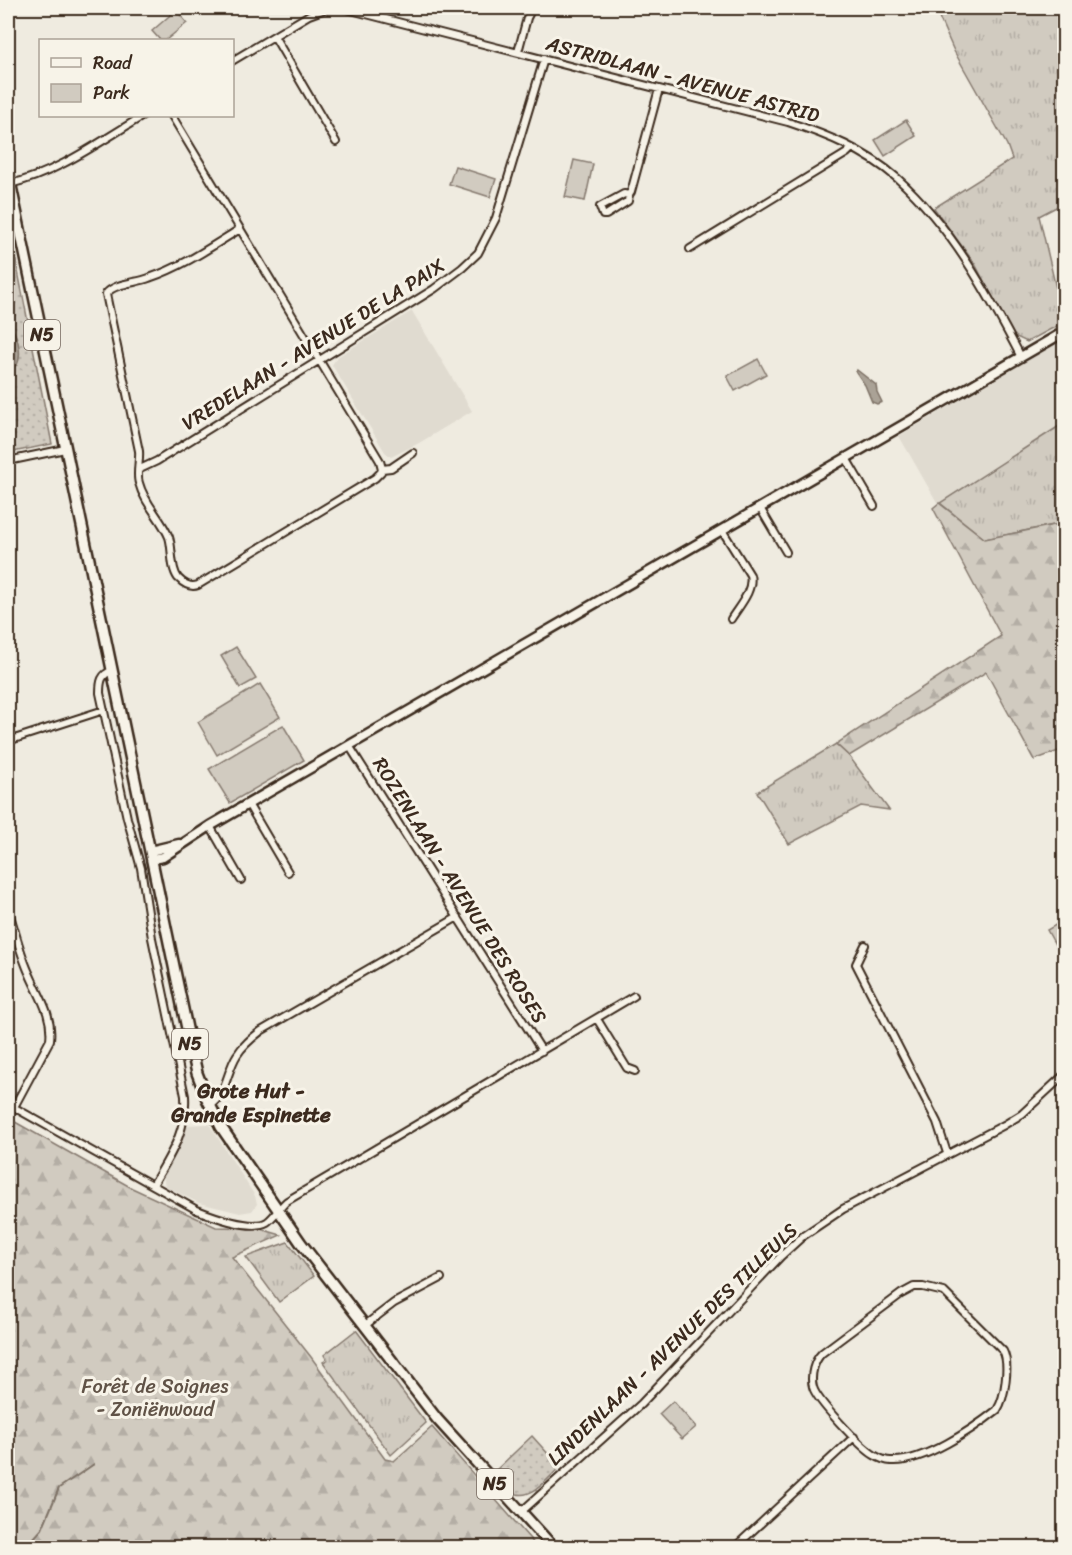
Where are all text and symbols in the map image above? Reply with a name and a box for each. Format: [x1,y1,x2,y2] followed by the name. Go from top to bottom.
[541,26,824,133] street label: ASTRIDLAAN - AVENUE ASTRID
[39,39,234,117] legend
[93,47,133,79] text: Road
[93,77,130,109] text: Park
[175,249,452,440] street label: VREDELAAN - AVENUE DE LA PAIX
[24,320,60,350] road number: N5
[363,750,556,1031] street label: ROZENLAAN - AVENUE DES ROSES
[172,1029,208,1059] road number: N5
[170,1072,331,1134] district label: Grote Hut - Grande Espinette
[538,1214,806,1474] street label: LINDENLAAN - AVENUE DES TILLEULS
[82,1369,229,1427] park label: Forêt de Soignes - Zoniënwoud
[477,1469,513,1499] road number: N5

